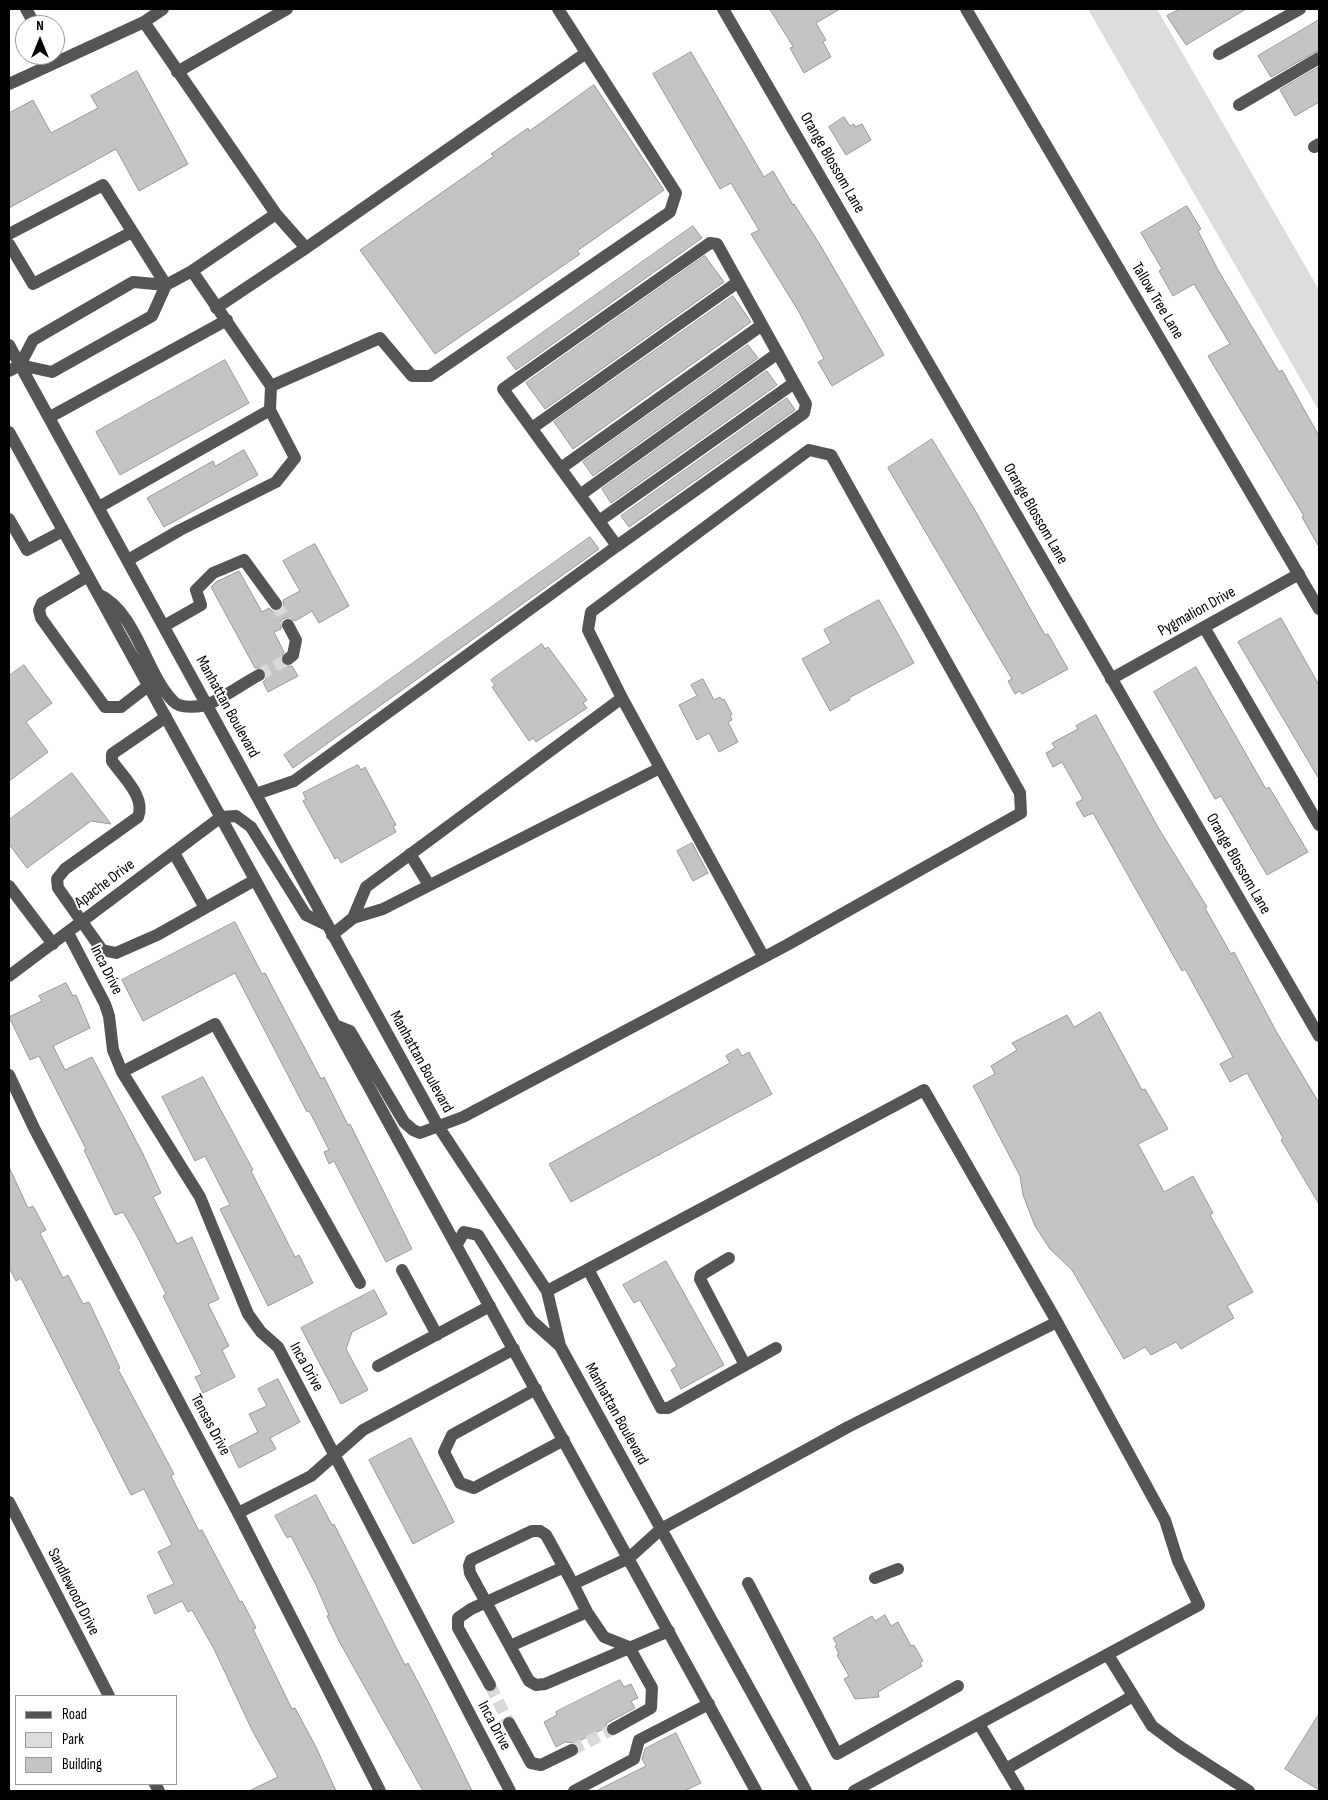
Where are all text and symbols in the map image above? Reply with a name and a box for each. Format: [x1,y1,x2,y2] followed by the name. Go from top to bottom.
[15,15,65,65] north arrow
[36,17,44,34] text: N
[795,109,869,217] street label: Orange Blossom Lane
[1127,259,1187,343] street label: Tallow Tree Lane
[998,460,1072,568] street label: Orange Blossom Lane
[1155,583,1239,641] street label: Pygmalion Drive
[191,653,263,761] street label: Manhattan Boulevard
[1201,810,1275,918] street label: Orange Blossom Lane
[71,855,139,913] street label: Apache Drive
[85,942,127,998] street label: Inca Drive
[385,1008,457,1116] street label: Manhattan Boulevard
[285,1339,327,1395] street label: Inca Drive
[580,1360,652,1468] street label: Manhattan Boulevard
[186,1391,234,1459] street label: Tensas Drive
[43,1545,103,1639] street label: Sandlewood Drive
[15,1695,178,1785] legend
[473,1698,515,1754] street label: Inca Drive
[62,1705,87,1724] text: Road
[62,1730,84,1749] text: Park
[62,1755,102,1774] text: Building

